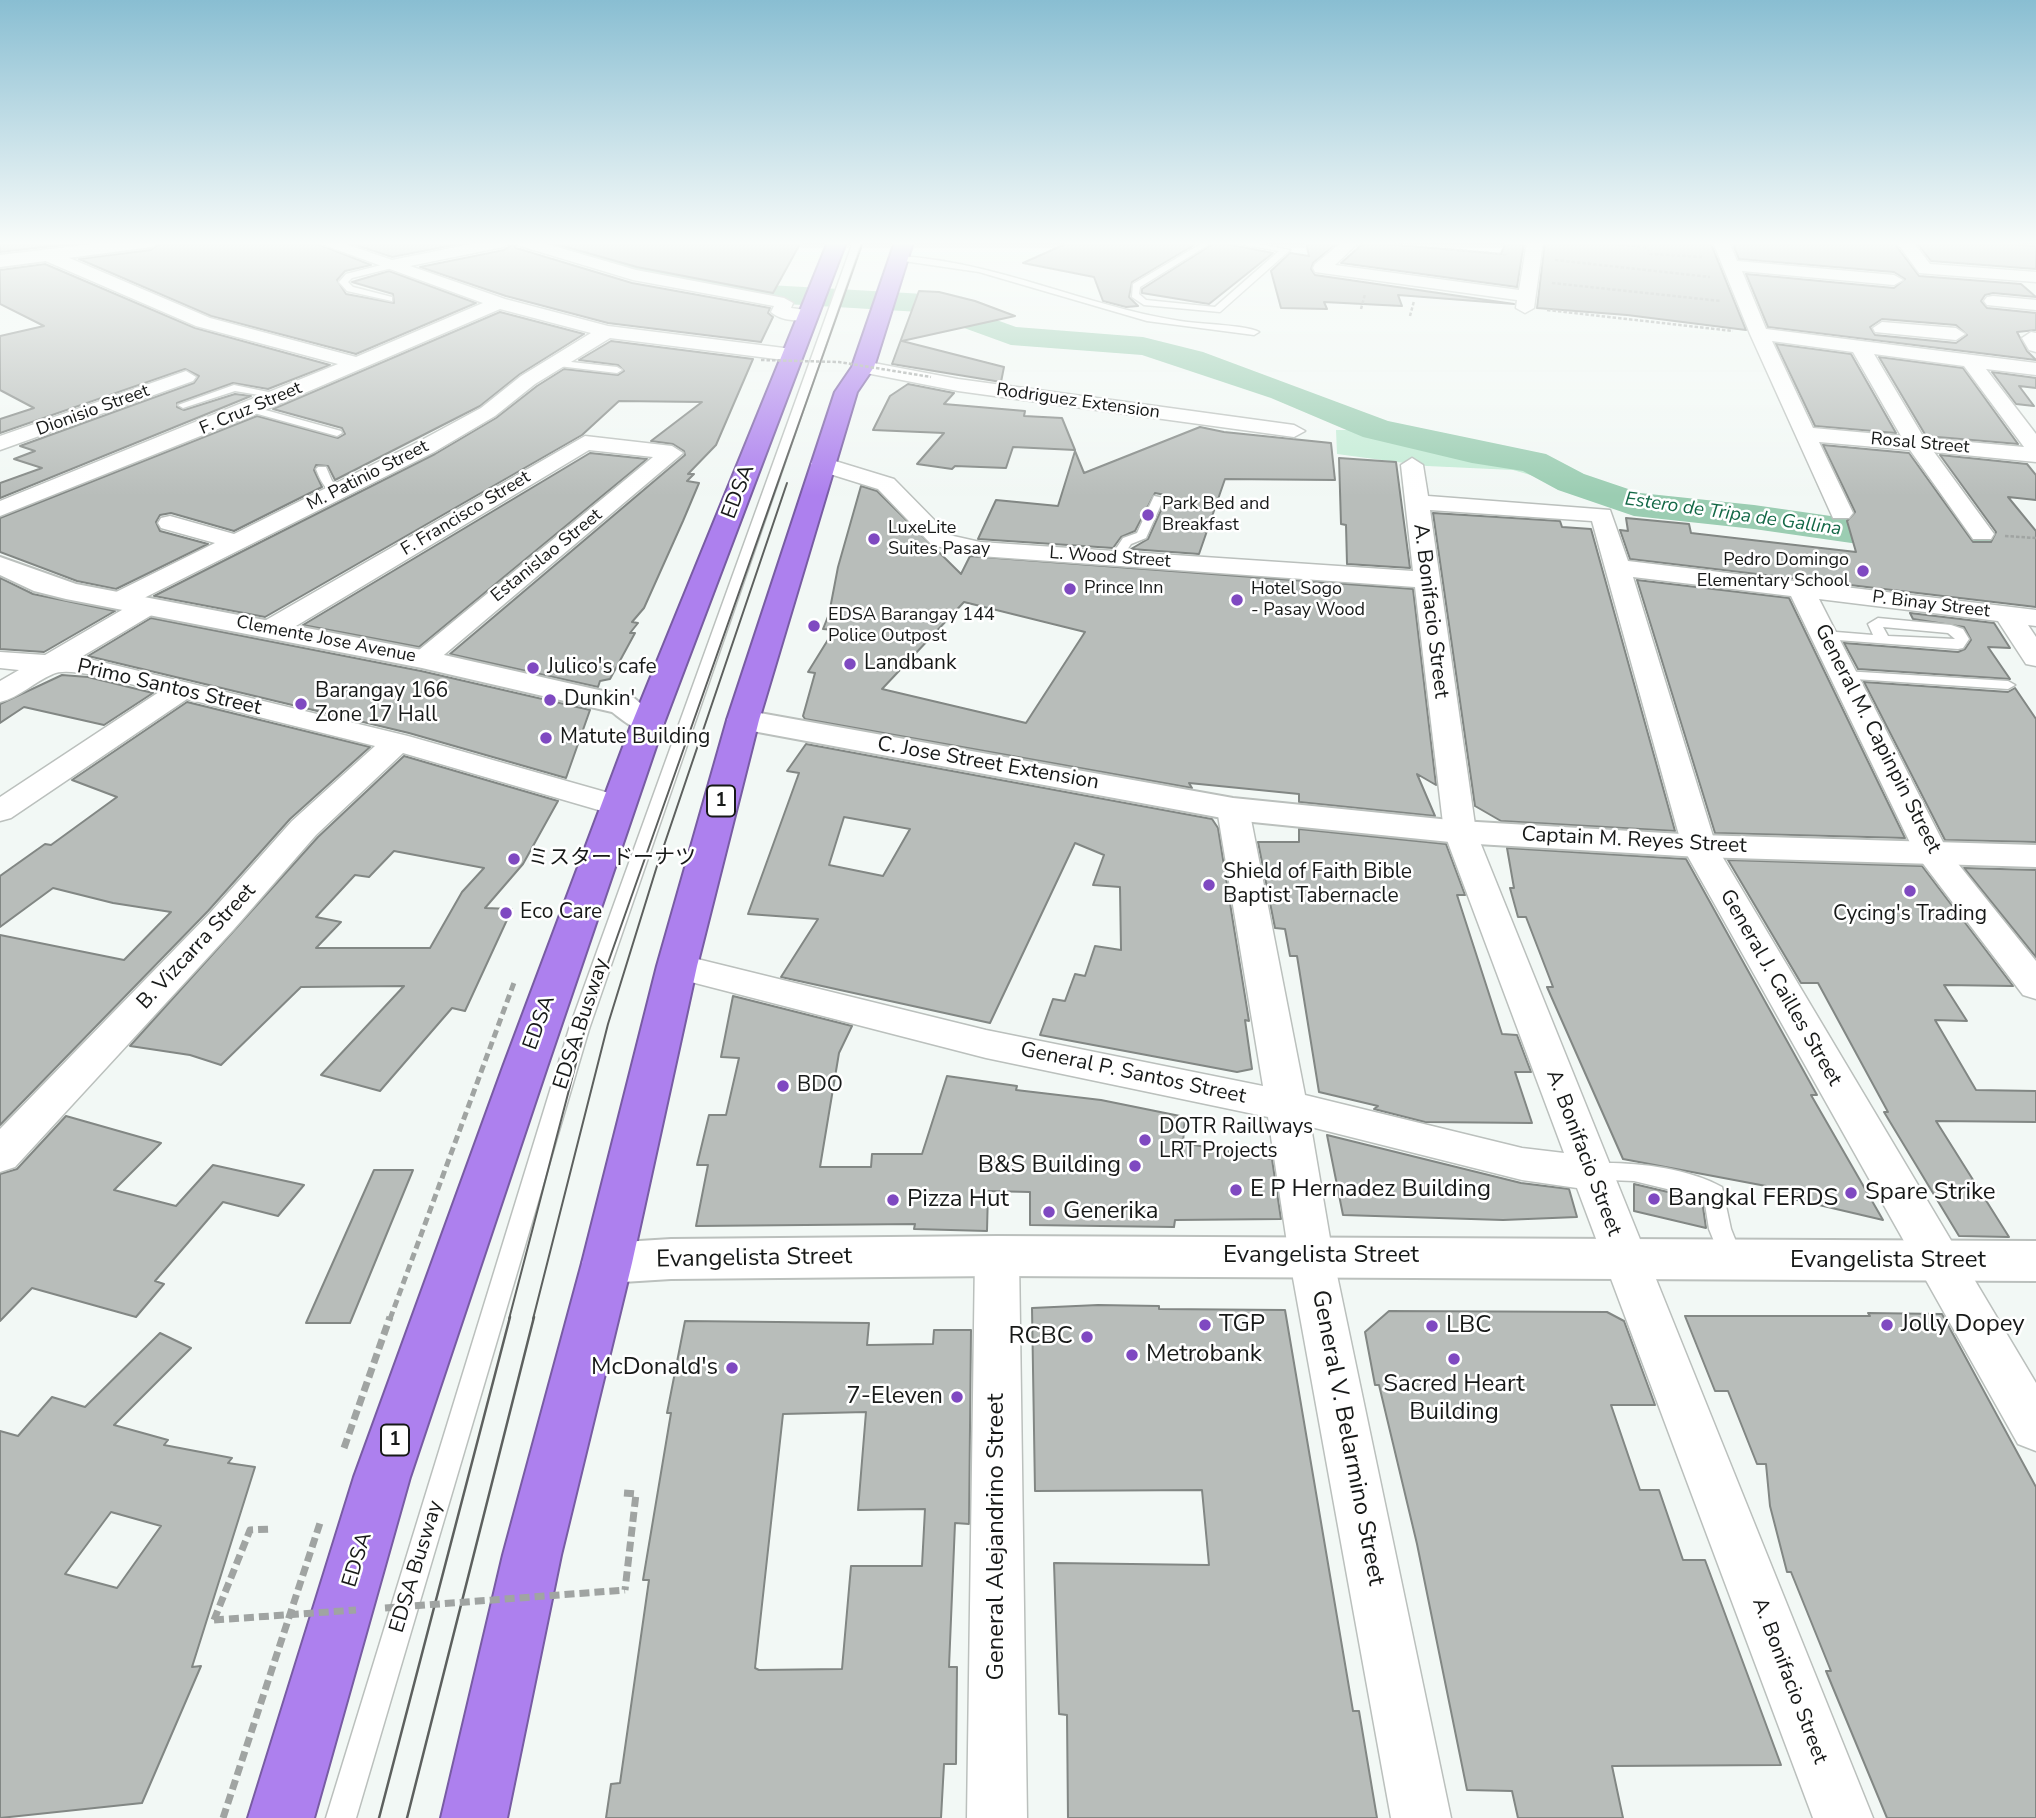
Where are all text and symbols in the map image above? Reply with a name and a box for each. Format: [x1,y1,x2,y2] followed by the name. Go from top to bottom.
[197,378,305,440] street label: F. Cruz Street
[995,380,1161,424] street label: Rodriguez Extension
[34,381,152,441] street label: Dionisio Street
[1870,429,1970,459] street label: Rosal Street
[304,436,432,516] street label: M. Patinio Street
[717,461,761,523] street label: EDSA
[397,467,535,561] street label: F. Francisco Street
[1623,489,1843,541] water label: Estero de Tripa de Gallina
[1162,494,1270,536] place label: Park Bed and Breakfast
[487,505,607,607] street label: Estanislao Street
[1140,507,1156,523] marker: Park Bed and Breakfast
[888,518,990,560] place label: LuxeLite Suites Pasay
[1407,522,1453,700] street label: A. Bonifacio Street
[866,531,882,547] marker: LuxeLite Suites Pasay
[1049,543,1171,573] street label: L. Wood Street
[1697,550,1849,592] place label: Pedro Domingo Elementary School
[1855,563,1871,579] marker: Pedro Domingo Elementary School
[1084,578,1163,600] place label: Prince Inn
[1251,579,1365,622] place label: Hotel Sogo - Pasay Wood
[1062,581,1078,597] marker: Prince Inn
[1871,587,1991,623] street label: P. Binay Street
[1229,592,1245,608] marker: Hotel Sogo - Pasay Wood
[828,605,995,648] place label: EDSA Barangay 144 Police Outpost
[234,612,418,668] street label: Clemente Jose Avenue
[806,618,822,634] marker: EDSA Barangay 144 Police Outpost
[1808,620,1946,858] street label: General M. Capinpin Street
[864,651,957,677] place label: Landbank
[74,655,264,721] street label: Primo Santos Street
[547,655,657,681] place label: Julico's cafe
[842,656,858,672] marker: Landbank
[525,660,541,676] marker: Julico's cafe
[315,679,448,729] place label: Barangay 166 Zone 17 Hall
[564,687,635,713] place label: Dunkin'
[542,692,558,708] marker: Dunkin'
[293,696,309,712] marker: Barangay 166 Zone 17 Hall
[560,725,710,751] place label: Matute Building
[538,730,554,746] marker: Matute Building
[875,732,1101,796] street label: C. Jose Street Extension
[707,786,735,816] road number: 1
[1521,823,1747,859] street label: Captain M. Reyes Street
[528,846,696,872] place label: ミスタードーナツ
[506,851,522,867] marker: ミスタードーナツ
[1223,860,1412,910] place label: Shield of Faith Bible Baptist Tabernacle
[1201,877,1217,893] marker: Shield of Faith Bible Baptist Tabernacle
[132,879,262,1015] street label: B. Vizcarra Street
[1902,883,1918,899] marker: Cycing's Trading
[1713,885,1847,1091] street label: General J. Cailles Street
[520,900,602,926] place label: Eco Care
[1833,902,1987,928] place label: Cycing's Trading
[498,905,514,921] marker: Eco Care
[549,955,615,1093] street label: EDSA Busway
[519,992,561,1054] street label: EDSA
[1018,1038,1248,1110] street label: General P. Santos Street
[1540,1067,1626,1239] street label: A. Bonifacio Street
[797,1073,843,1099] place label: BDO
[775,1078,791,1094] marker: BDO
[1159,1115,1313,1165] place label: DOTR Raillways LRT Projects
[1137,1132,1153,1148] marker: DOTR Raillways LRT Projects
[978,1152,1121,1180] place label: B&S Building
[1127,1158,1143,1174] marker: B&S Building
[1250,1176,1491,1204] place label: E P Hernadez Building
[1865,1179,1996,1207] place label: Spare Strike
[1228,1182,1244,1198] marker: E P Hernadez Building
[1668,1185,1838,1213] place label: Bangkal FERDS
[1843,1185,1859,1201] marker: Spare Strike
[907,1186,1009,1214] place label: Pizza Hut
[1646,1191,1662,1207] marker: Bangkal FERDS
[885,1192,901,1208] marker: Pizza Hut
[1063,1198,1158,1226] place label: Generika
[1041,1204,1057,1220] marker: Generika
[1223,1242,1419,1270] street label: Evangelista Street
[656,1243,852,1275] street label: Evangelista Street
[1790,1247,1986,1275] street label: Evangelista Street
[1304,1288,1390,1588] street label: General V. Belarmino Street
[1219,1311,1265,1339] place label: TGP
[1901,1311,2025,1339] place label: Jolly Dopey
[1446,1312,1491,1340] place label: LBC
[1197,1317,1213,1333] marker: TGP
[1879,1317,1895,1333] marker: Jolly Dopey
[1424,1318,1440,1334] marker: LBC
[1009,1323,1073,1351] place label: RCBC
[1079,1329,1095,1345] marker: RCBC
[1146,1341,1262,1369] place label: Metrobank
[1124,1347,1140,1363] marker: Metrobank
[1446,1351,1462,1367] marker: Sacred Heart Building
[591,1354,718,1382] place label: McDonald's
[724,1360,740,1376] marker: McDonald's
[1383,1371,1525,1427] place label: Sacred Heart Building
[846,1383,943,1411] place label: 7-Eleven
[949,1389,965,1405] marker: 7-Eleven
[983,1393,1011,1681] street label: General Alejandrino Street
[381,1424,409,1456] road number: 1
[385,1498,449,1636] street label: EDSA Busway
[338,1530,378,1590] street label: EDSA
[1746,1595,1832,1767] street label: A. Bonifacio Street

